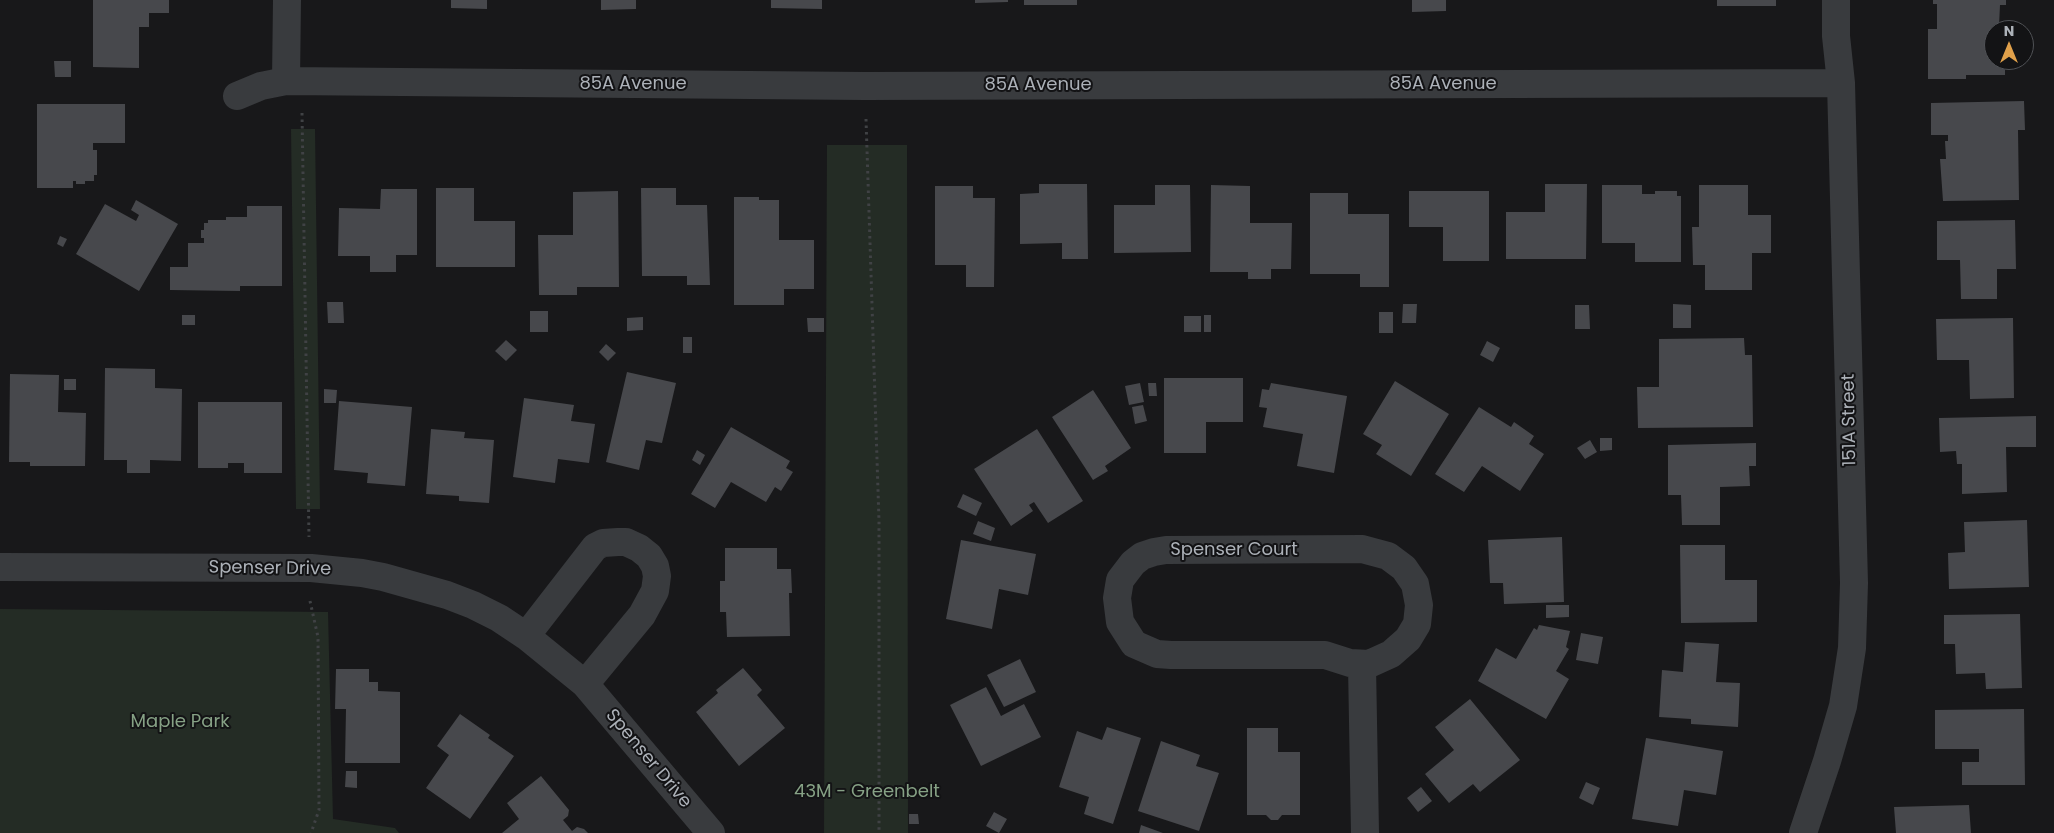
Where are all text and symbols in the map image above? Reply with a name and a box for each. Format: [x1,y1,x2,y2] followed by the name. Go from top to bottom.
[1984,20,2034,70] north arrow
[2004,21,2014,41] text: N
[579,73,687,95] street label: 85A Avenue
[1389,73,1497,95] street label: 85A Avenue
[984,74,1092,96] street label: 85A Avenue
[1838,374,1862,466] street label: 151A Street
[1170,539,1298,561] street label: Spenser Court
[209,557,331,581] street label: Spenser Drive
[600,705,696,813] street label: Spenser Drive
[131,711,229,733] park label: Maple Park
[794,781,940,803] park label: 43M - Greenbelt

